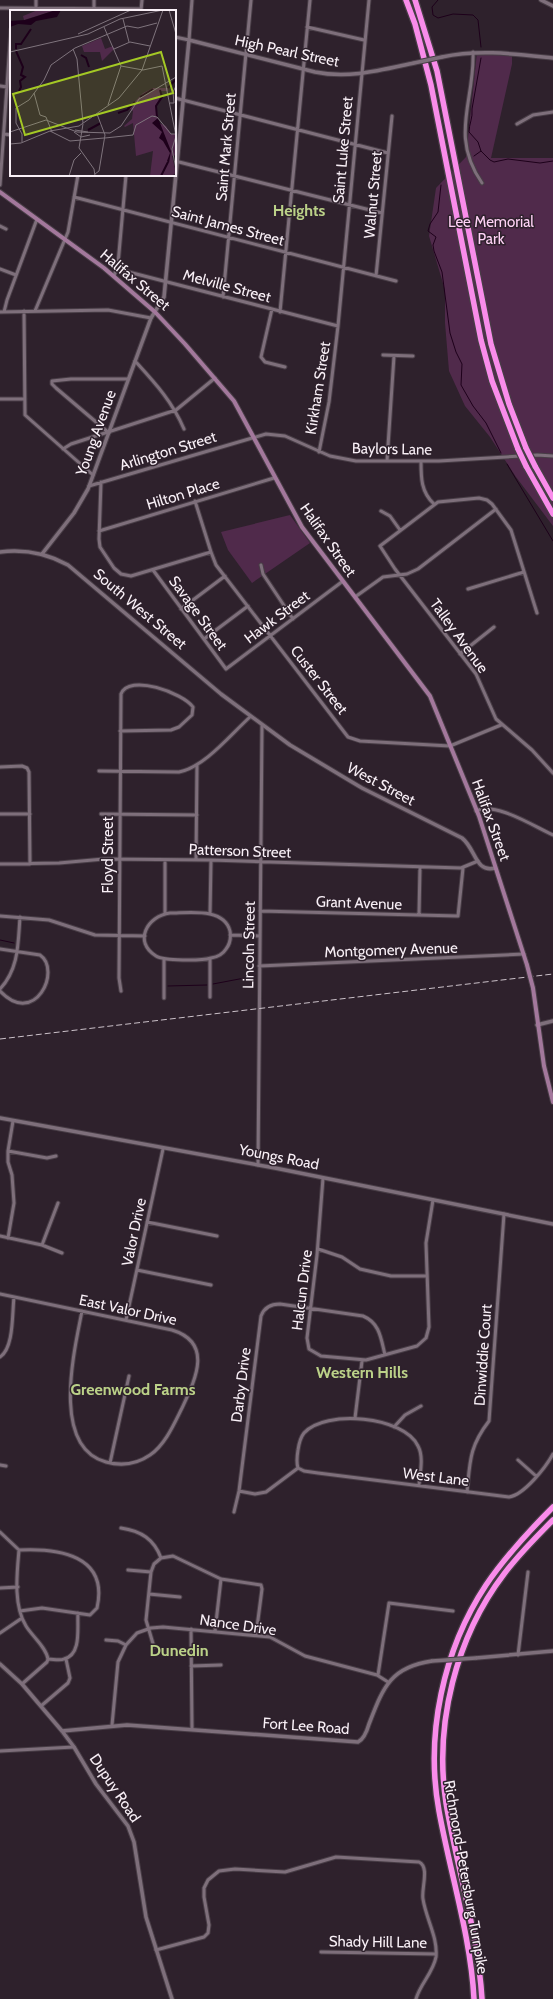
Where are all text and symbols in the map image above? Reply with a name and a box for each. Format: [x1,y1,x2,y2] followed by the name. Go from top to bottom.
[10,10,176,176] inset map
[233,31,341,71] street label: High Pearl Street
[212,92,240,202] street label: Saint Mark Street
[329,96,357,204] street label: Saint Luke Street
[360,151,386,239] street label: Walnut Street
[273,201,326,220] district label: Heights
[170,202,286,250] street label: Saint James Street
[448,213,534,248] park label: Lee Memorial Park
[96,246,174,314] street label: Halifax Street
[181,266,273,306] street label: Melville Street
[302,340,334,436] street label: Kirkham Street
[72,387,120,479] street label: Young Avenue
[118,428,218,474] street label: Arlington Street
[352,439,433,459] street label: Baylors Lane
[144,474,222,514] street label: Hilton Place
[296,500,360,580] street label: Halifax Street
[90,565,190,653] street label: South West Street
[165,572,231,654] street label: Savage Street
[241,587,313,647] street label: Hawk Street
[426,595,492,677] street label: Talley Avenue
[287,642,351,718] street label: Custer Street
[344,759,418,809] street label: West Street
[468,777,514,863] street label: Halifax Street
[99,816,117,894] street label: Floyd Street
[188,840,292,862] street label: Patterson Street
[316,893,403,914] street label: Grant Avenue
[239,901,259,989] street label: Lincoln Street
[324,939,458,961] street label: Montgomery Avenue
[236,1140,321,1174] street label: Youngs Road
[118,1196,150,1268] street label: Valor Drive
[288,1248,316,1331] street label: Halcun Drive
[78,1291,179,1329] street label: East Valor Drive
[470,1303,496,1407] street label: Dinwiddie Court
[227,1346,255,1424] street label: Darby Drive
[316,1363,408,1382] district label: Western Hills
[71,1380,196,1399] district label: Greenwood Farms
[402,1464,471,1490] street label: West Lane
[198,1611,278,1639] street label: Nance Drive
[149,1641,209,1660] district label: Dunedin
[262,1714,350,1738] street label: Fort Lee Road
[86,1750,144,1826] street label: Dupuy Road
[440,1779,492,1975] street label: Richmond-Petersburg Turnpike
[329,1932,428,1952] street label: Shady Hill Lane

